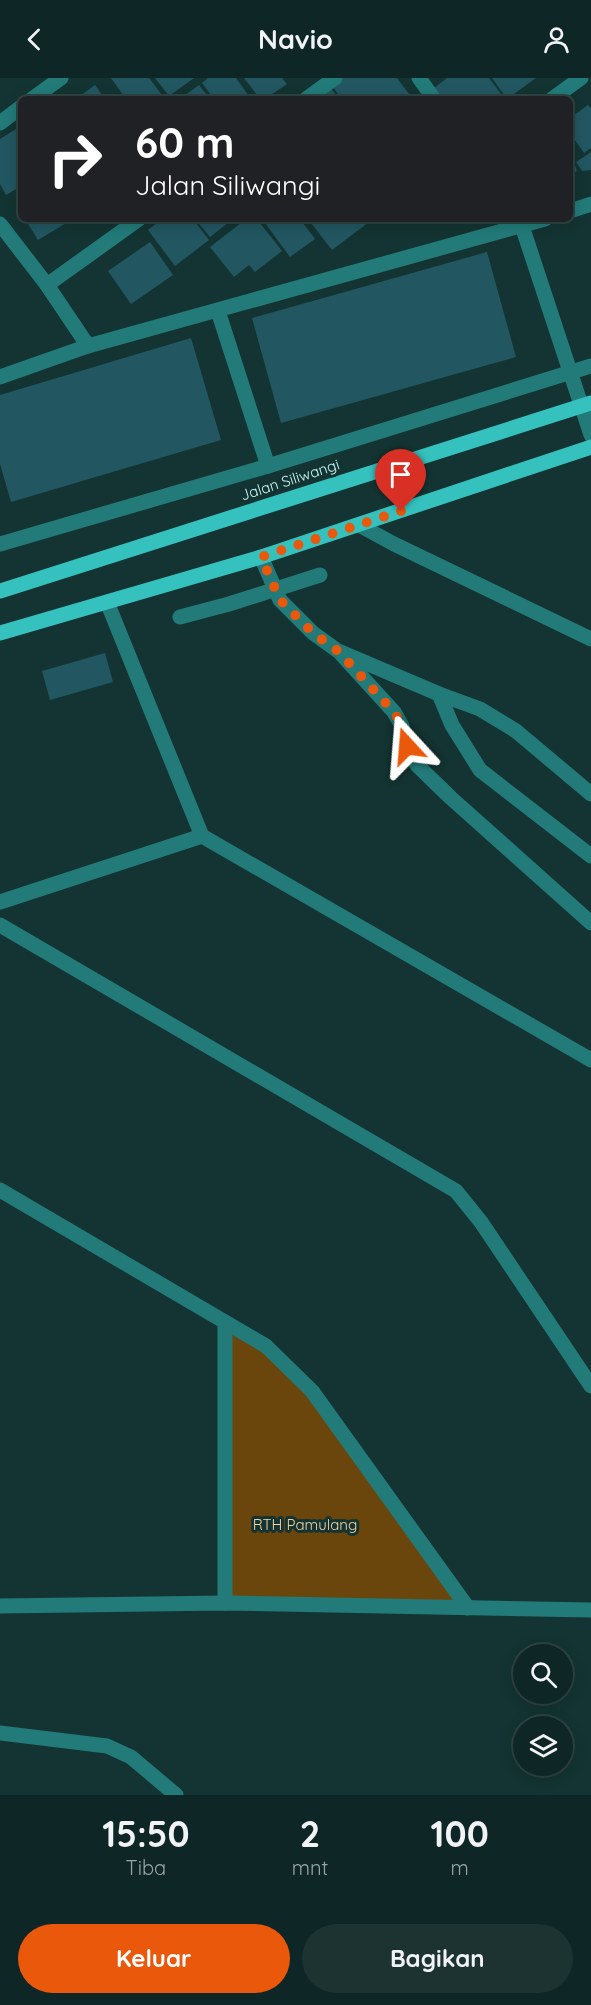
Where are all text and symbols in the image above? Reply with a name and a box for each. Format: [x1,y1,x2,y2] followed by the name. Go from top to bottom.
[258,22,333,56] text: Navio
[18,23,51,56] icon: back
[540,23,573,56] icon: person
[135,116,235,169] text: 60 m
[36,120,114,198] icon: right
[135,168,320,202] text: Jalan Siliwangi
[375,449,426,511] pin
[238,455,342,504] street label: Jalan Siliwangi
[384,458,417,491] icon: arrive
[375,714,439,778] position arrow
[253,1515,357,1534] park label: RTH Pamulang
[513,1644,573,1776] map controls
[513,1644,573,1704] button: search
[513,1716,573,1776] button: layers
[102,1811,190,1856] text: 15:50
[300,1811,320,1856] text: 2
[431,1811,489,1856] text: 100
[126,1855,166,1880] text: Tiba
[292,1855,328,1880] text: mnt
[451,1855,469,1880] text: m
[18,1924,290,1993] button: Keluar
[302,1924,573,1993] button: Bagikan

